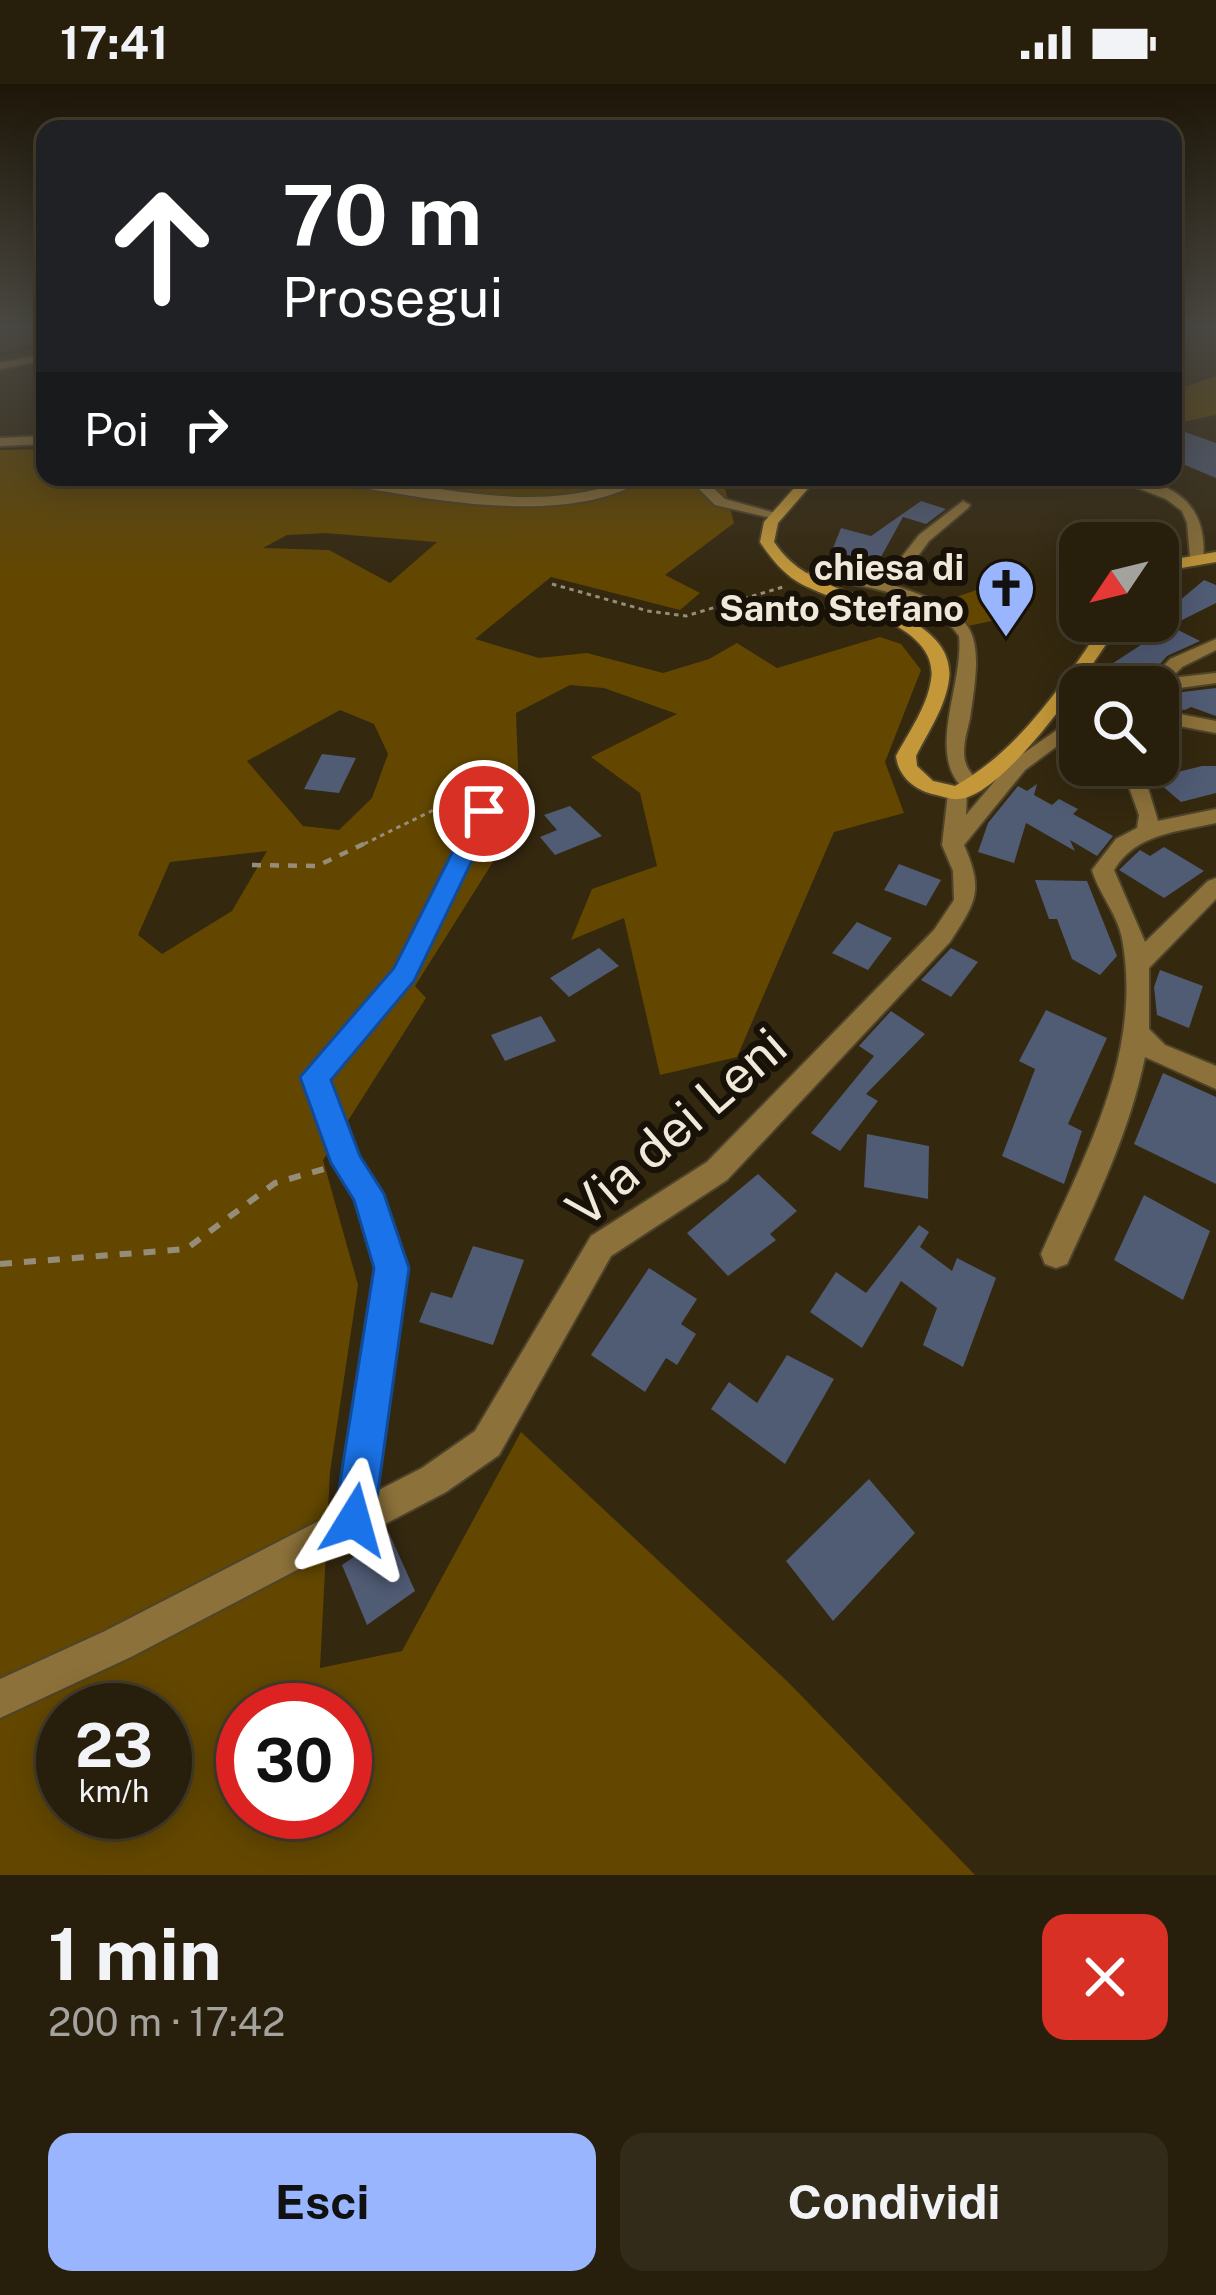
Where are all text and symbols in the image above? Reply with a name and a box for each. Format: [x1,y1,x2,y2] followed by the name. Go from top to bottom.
[60,16,168,69] text: 17:41
[282,165,482,264] text: 70 m
[84,168,240,324] icon: ahead
[282,266,503,329] text: Prosegui
[173,396,239,462] icon: right
[84,403,149,456] text: Poi
[1059,522,1179,642] north arrow
[1059,522,1179,786] map controls
[719,546,964,629] place label: chiesa di Santo Stefano
[975,557,1037,639] church icon: chiesa di Santo Stefano
[1059,666,1179,786] button: search
[433,760,535,862] pin
[451,778,517,844] icon: arrive
[555,1016,797,1238] street label: Via dei Leni
[291,1457,417,1583] position arrow
[216,1683,372,1839] speed limit sign: 30
[75,1710,153,1781] text: 23
[79,1773,149,1809] text: km/h
[48,1912,222,1996] text: 1 min
[1042,1914,1168,2040] button: close
[48,1999,285,2045] text: 200 m · 17:42
[48,2133,596,2271] button: Esci
[620,2133,1168,2271] button: Condividi

